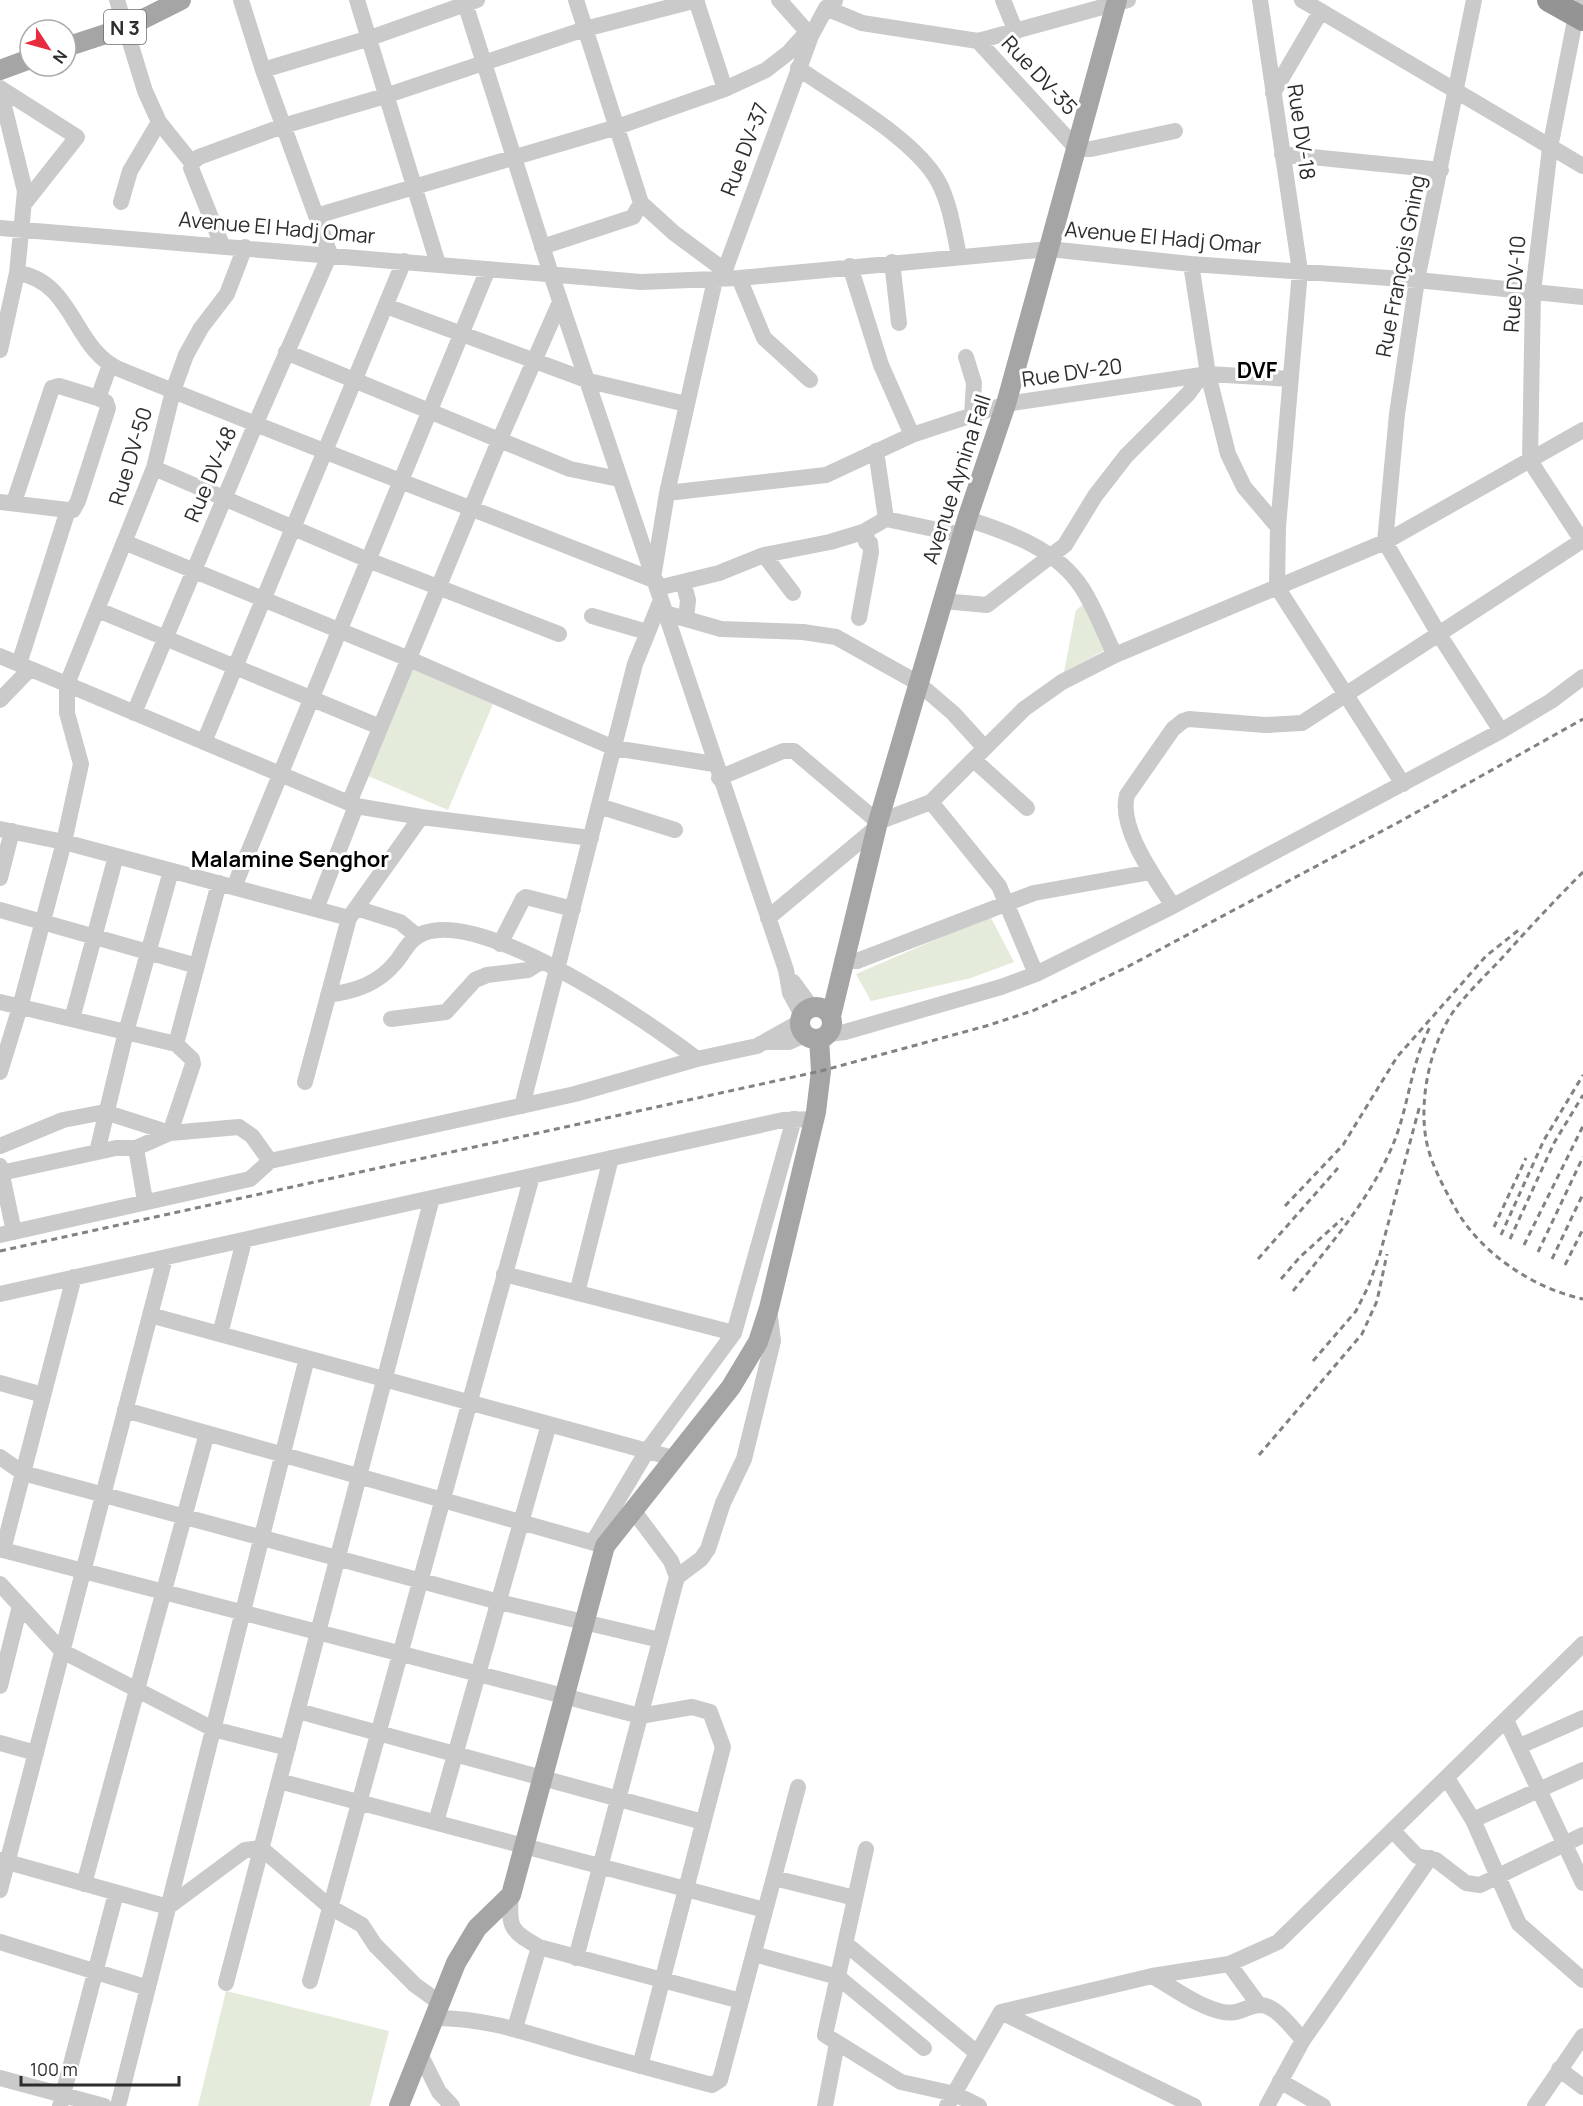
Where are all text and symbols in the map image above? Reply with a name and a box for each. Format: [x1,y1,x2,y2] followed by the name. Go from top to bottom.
[104,10,146,44] road number: N 3
[18,18,78,78] north arrow
[996,29,1084,121] street label: Rue DV-35
[48,46,72,68] text: N
[1281,82,1323,182] street label: Rue DV-18
[713,98,775,200] street label: Rue DV-37
[1369,173,1431,359] street label: Rue François Gning
[177,204,377,250] street label: Avenue El Hadj Omar
[1063,214,1263,260] street label: Avenue El Hadj Omar
[1497,235,1531,333] street label: Rue DV-10
[1020,351,1124,393] street label: Rue DV-20
[1237,355,1278,385] district label: DVF
[915,391,997,567] street label: Avenue Aynina Fall
[102,404,158,508] street label: Rue DV-50
[177,422,243,526] street label: Rue DV-48
[191,844,389,874] district label: Malamine Senghor
[21,2049,178,2087] scale bar
[30,2057,78,2081] text: 100 m

